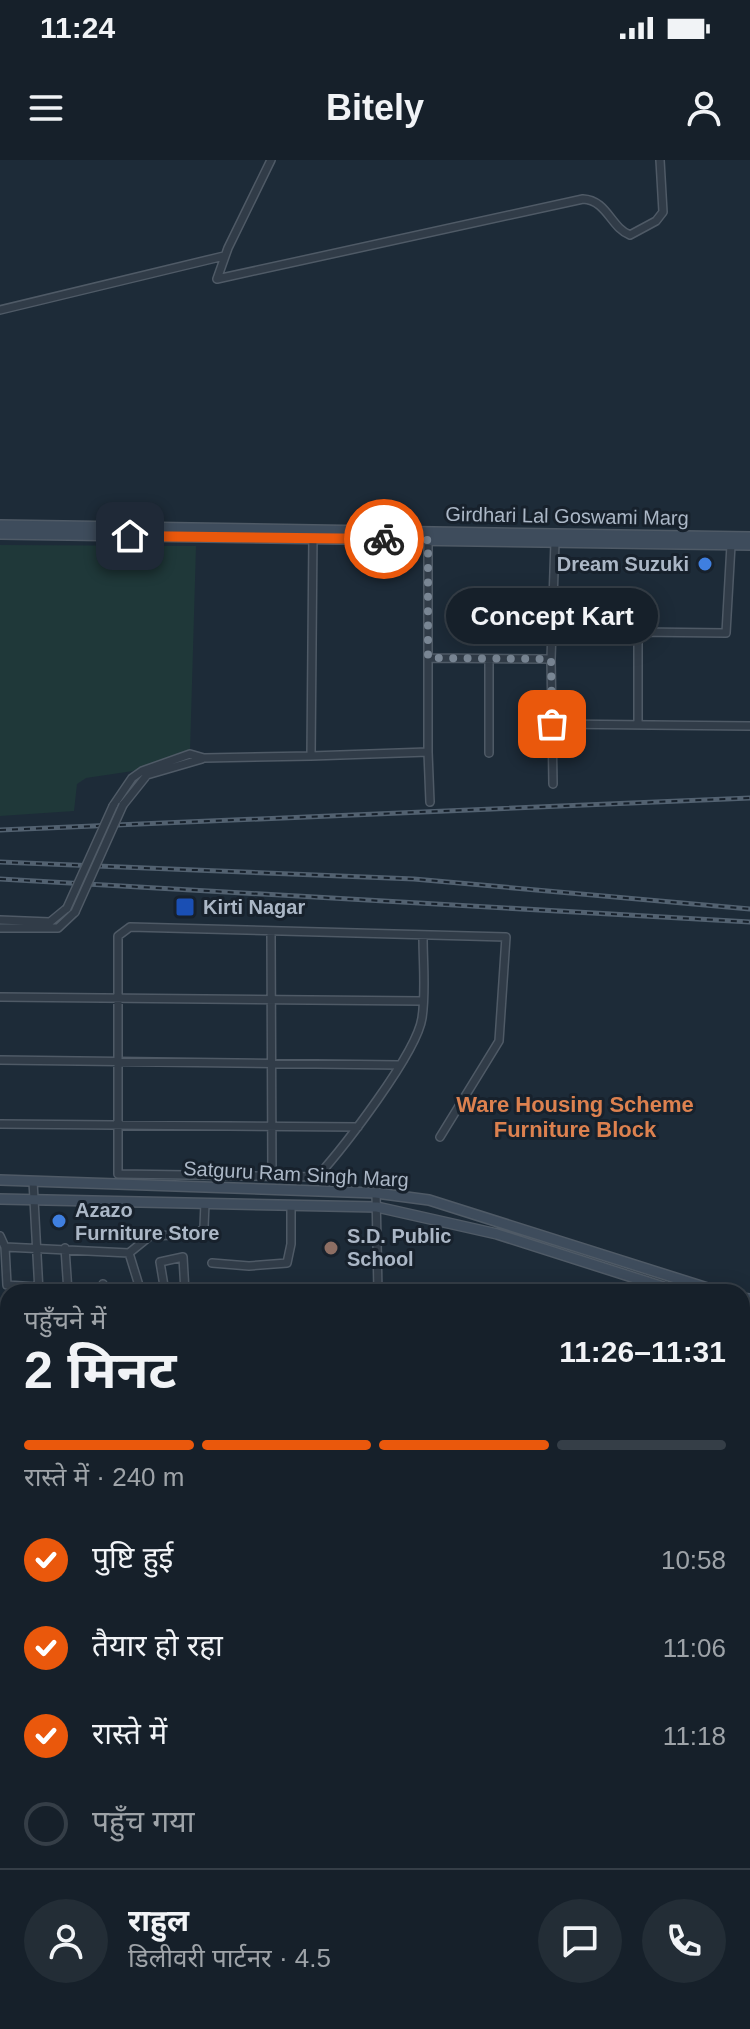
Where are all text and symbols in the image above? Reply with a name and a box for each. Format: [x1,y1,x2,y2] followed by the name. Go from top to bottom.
[40,11,115,44] text: 11:24
[24,86,68,130] icon: menu
[682,86,726,130] icon: person
[326,87,424,128] text: Bitely
[344,499,424,579] courier
[96,502,164,570] pin
[445,503,689,529] street label: Girdhari Lal Goswami Marg
[108,514,152,558] icon: home
[362,517,406,561] icon: bike
[557,553,689,575] place label: Dream Suzuki
[696,555,714,573] marker: Dream Suzuki
[446,588,658,644] callout: Concept Kart
[470,601,634,631] text: Concept Kart
[518,690,586,758] pin
[530,702,574,746] icon: bag
[174,896,196,918] marker: Kirti Nagar
[203,896,305,918] place label: Kirti Nagar
[456,1092,694,1142] district label: Ware Housing Scheme Furniture Block
[183,1157,409,1191] street label: Satguru Ram Singh Marg
[75,1199,219,1244] place label: Azazo Furniture Store
[50,1212,68,1230] marker: Azazo Furniture Store
[347,1225,451,1270] place label: S.D. Public School
[322,1239,340,1257] marker: S.D. Public School
[24,1305,106,1335] text: पहुँचने में
[559,1335,726,1368] text: 11:26–11:31
[24,1341,177,1399] text: 2 मिनट
[24,1462,184,1492] text: रास्ते में · 240 m
[24,1538,68,1582] icon: check
[92,1541,173,1574] text: पुष्टि हुई
[661,1545,726,1575] text: 10:58
[24,1626,68,1670] icon: check
[92,1629,223,1662] text: तैयार हो रहा
[663,1633,726,1663] text: 11:06
[24,1714,68,1758] icon: check
[92,1717,167,1750] text: रास्ते में
[663,1721,726,1751] text: 11:18
[92,1805,194,1838] text: पहुँच गया
[24,1899,108,1983] button: person
[538,1899,622,1983] button: chat
[642,1899,726,1983] button: phone
[128,1904,189,1937] text: राहुल
[128,1943,331,1973] text: डिलीवरी पार्टनर · 4.5

